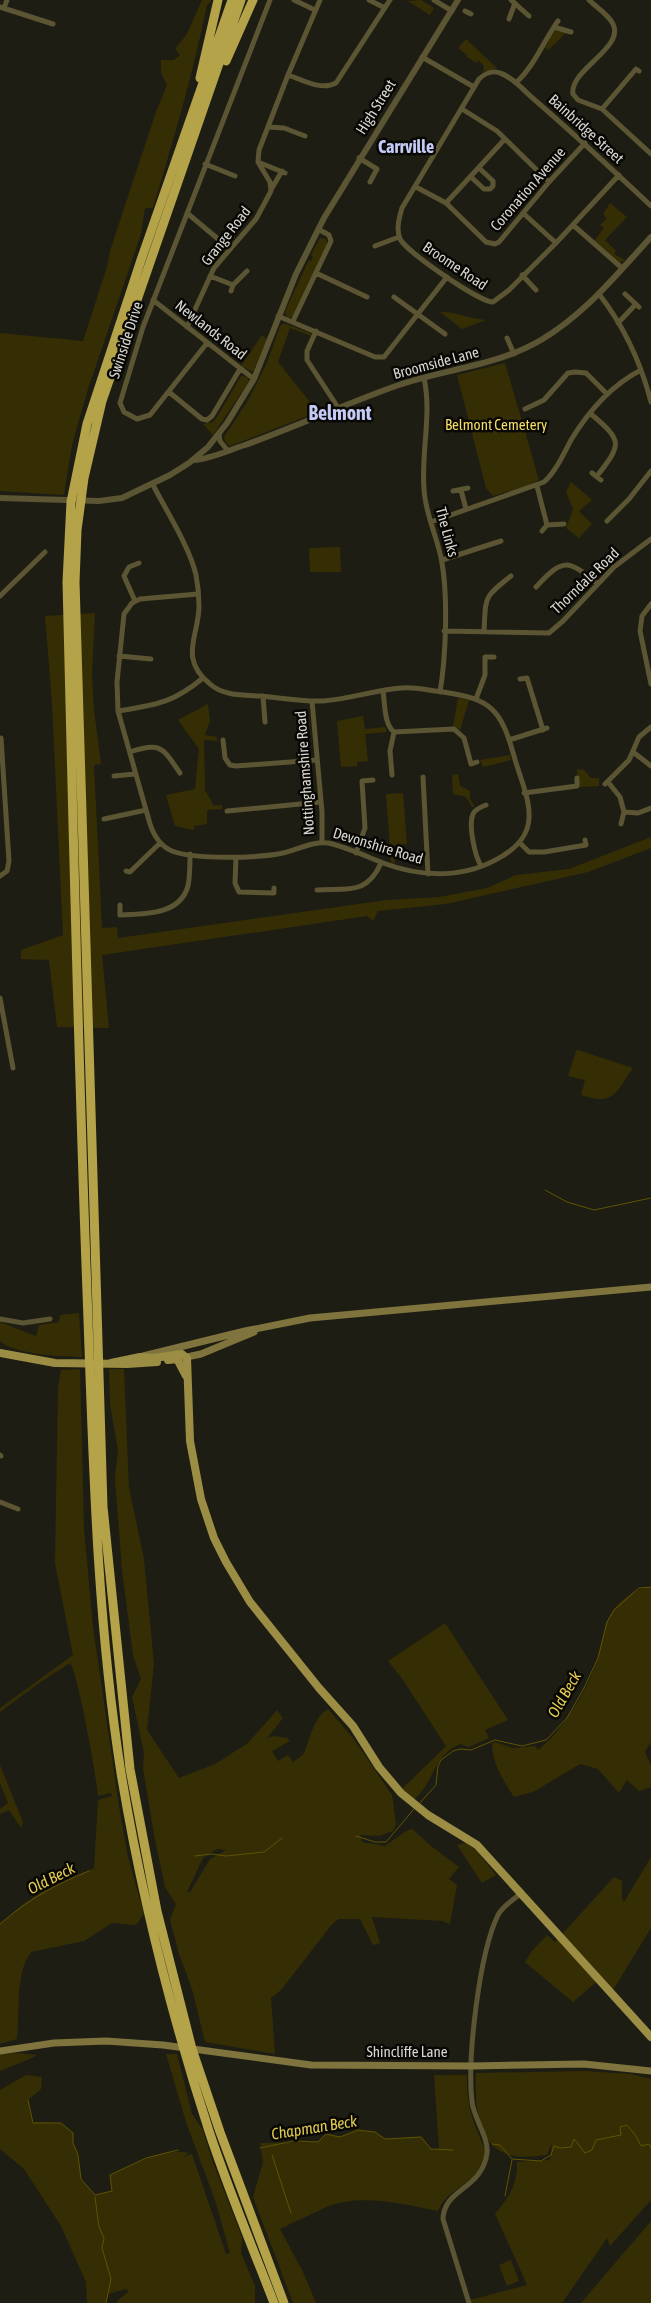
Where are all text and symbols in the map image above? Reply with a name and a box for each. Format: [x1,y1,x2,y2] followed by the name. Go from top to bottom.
[352,76,399,137] street label: High Street
[545,91,627,167] street label: Bainbridge Street
[378,136,434,157] district label: Carrville
[487,143,569,234] street label: Coronation Avenue
[197,203,254,268] street label: Grange Road
[420,238,491,293] street label: Broome Road
[172,296,250,363] street label: Newlands Road
[105,299,146,380] street label: Swinside Drive
[391,343,481,382] street label: Broomside Lane
[308,401,372,424] district label: Belmont
[445,416,547,433] park label: Belmont Cemetery
[433,505,462,559] street label: The Links
[547,544,622,617] street label: Thorndale Road
[292,710,317,836] street label: Nottinghamshire Road
[331,824,425,867] street label: Devonshire Road
[544,1667,585,1720] water label: Old Beck
[24,1858,78,1898] water label: Old Beck
[366,2043,448,2060] street label: Shincliffe Lane
[270,2111,359,2144] water label: Chapman Beck

